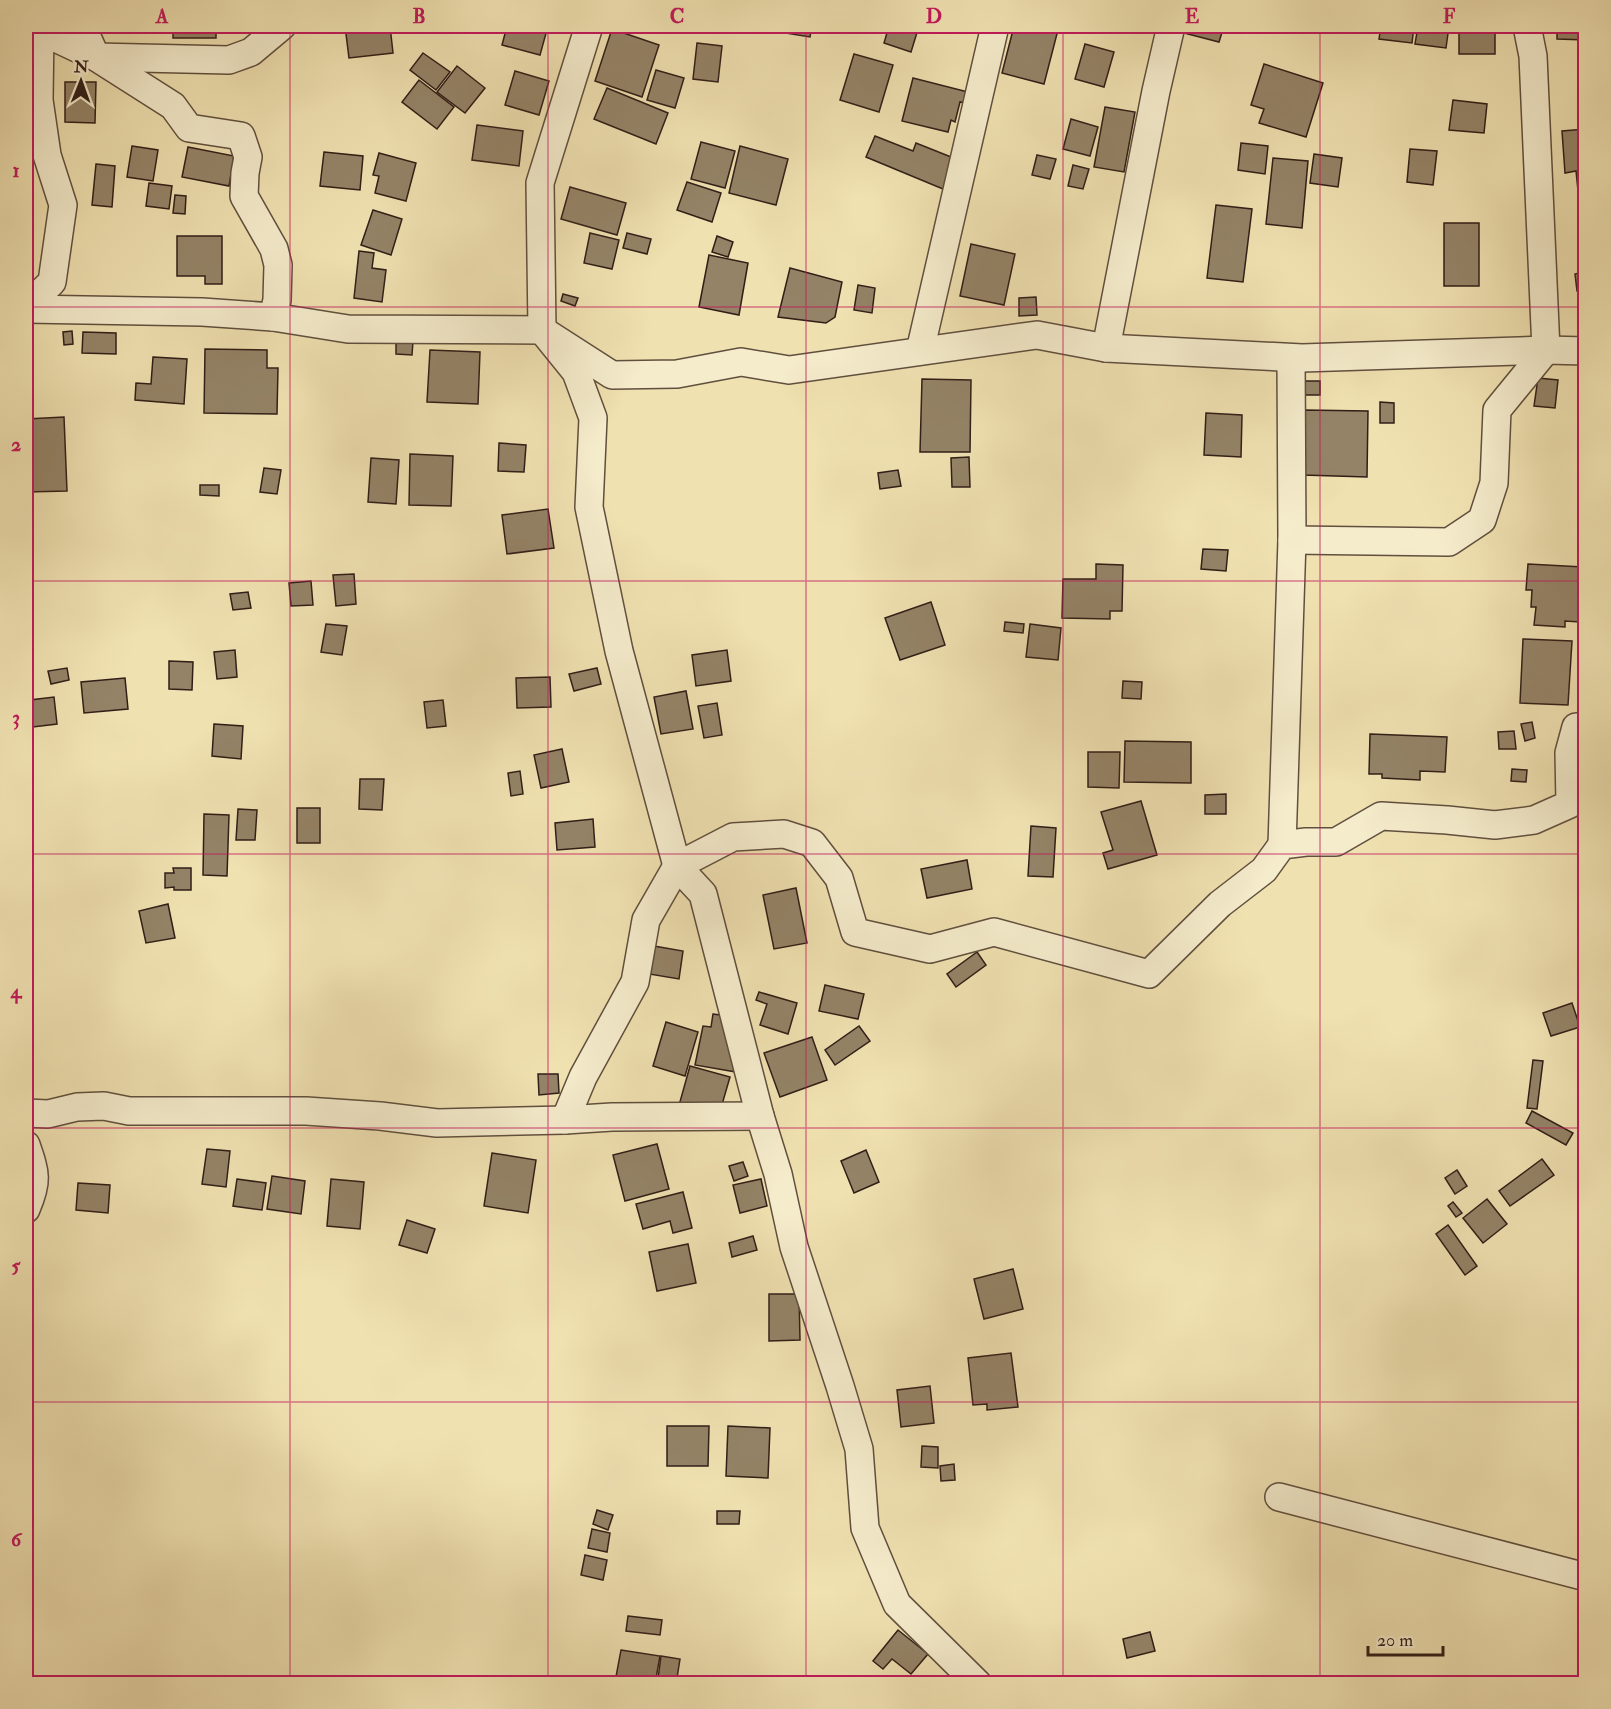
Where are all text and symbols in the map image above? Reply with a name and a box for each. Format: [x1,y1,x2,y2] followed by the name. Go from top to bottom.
[155,4,169,29] text: A
[412,4,426,29] text: B
[670,4,684,29] text: C
[926,4,942,29] text: D
[1185,4,1200,29] text: E
[1443,4,1456,29] text: F
[51,51,111,111] north arrow
[73,57,89,77] text: N
[12,158,20,183] text: 1
[11,432,21,457] text: 2
[12,705,20,730] text: 3
[10,979,23,1004] text: 4
[12,1253,22,1278] text: 5
[11,1527,23,1552] text: 6
[1368,1619,1443,1657] scale bar
[1377,1629,1413,1652] text: 20 m

